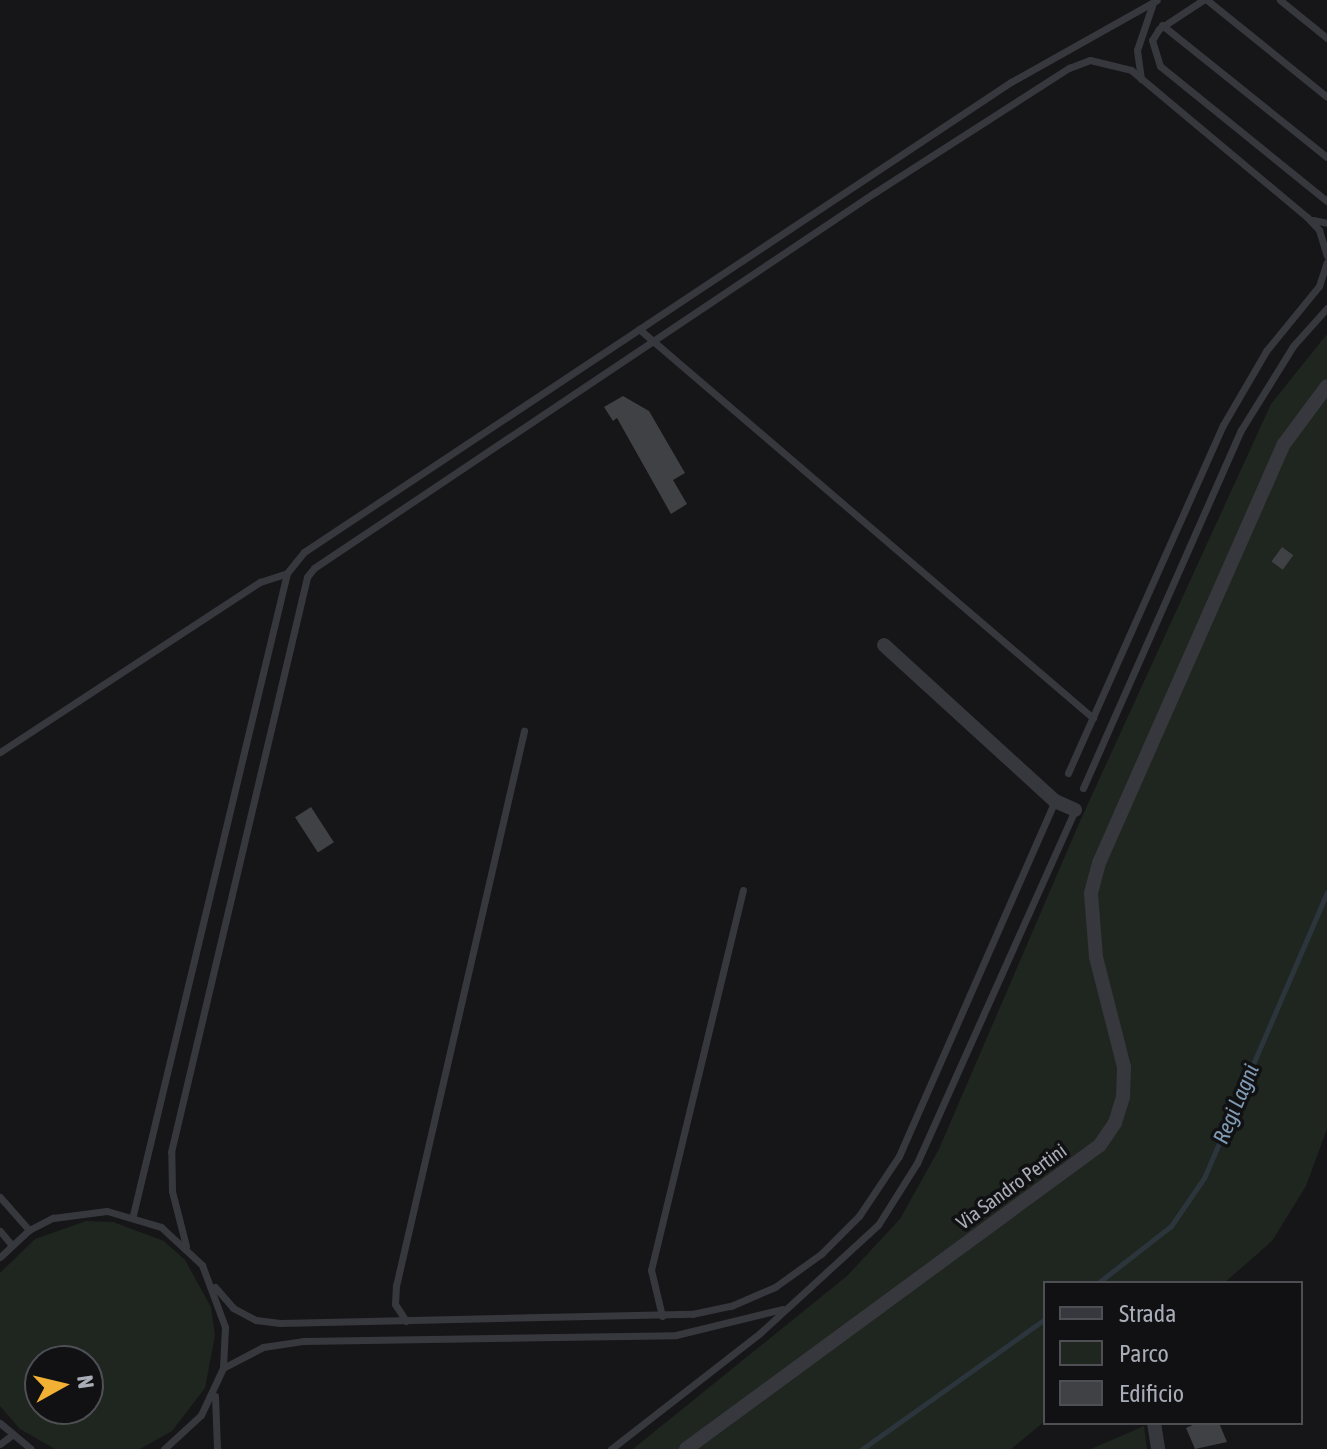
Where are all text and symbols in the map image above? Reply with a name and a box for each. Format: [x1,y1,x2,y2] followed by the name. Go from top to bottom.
[1207,1060,1265,1148] water label: Regi Lagni
[951,1138,1071,1234] street label: Via Sandro Pertini
[1043,1281,1303,1425] legend
[1119,1300,1176,1327] text: Strada
[1119,1340,1169,1367] text: Parco
[24,1345,104,1425] north arrow
[72,1374,100,1390] text: N
[1119,1380,1184,1407] text: Edificio

